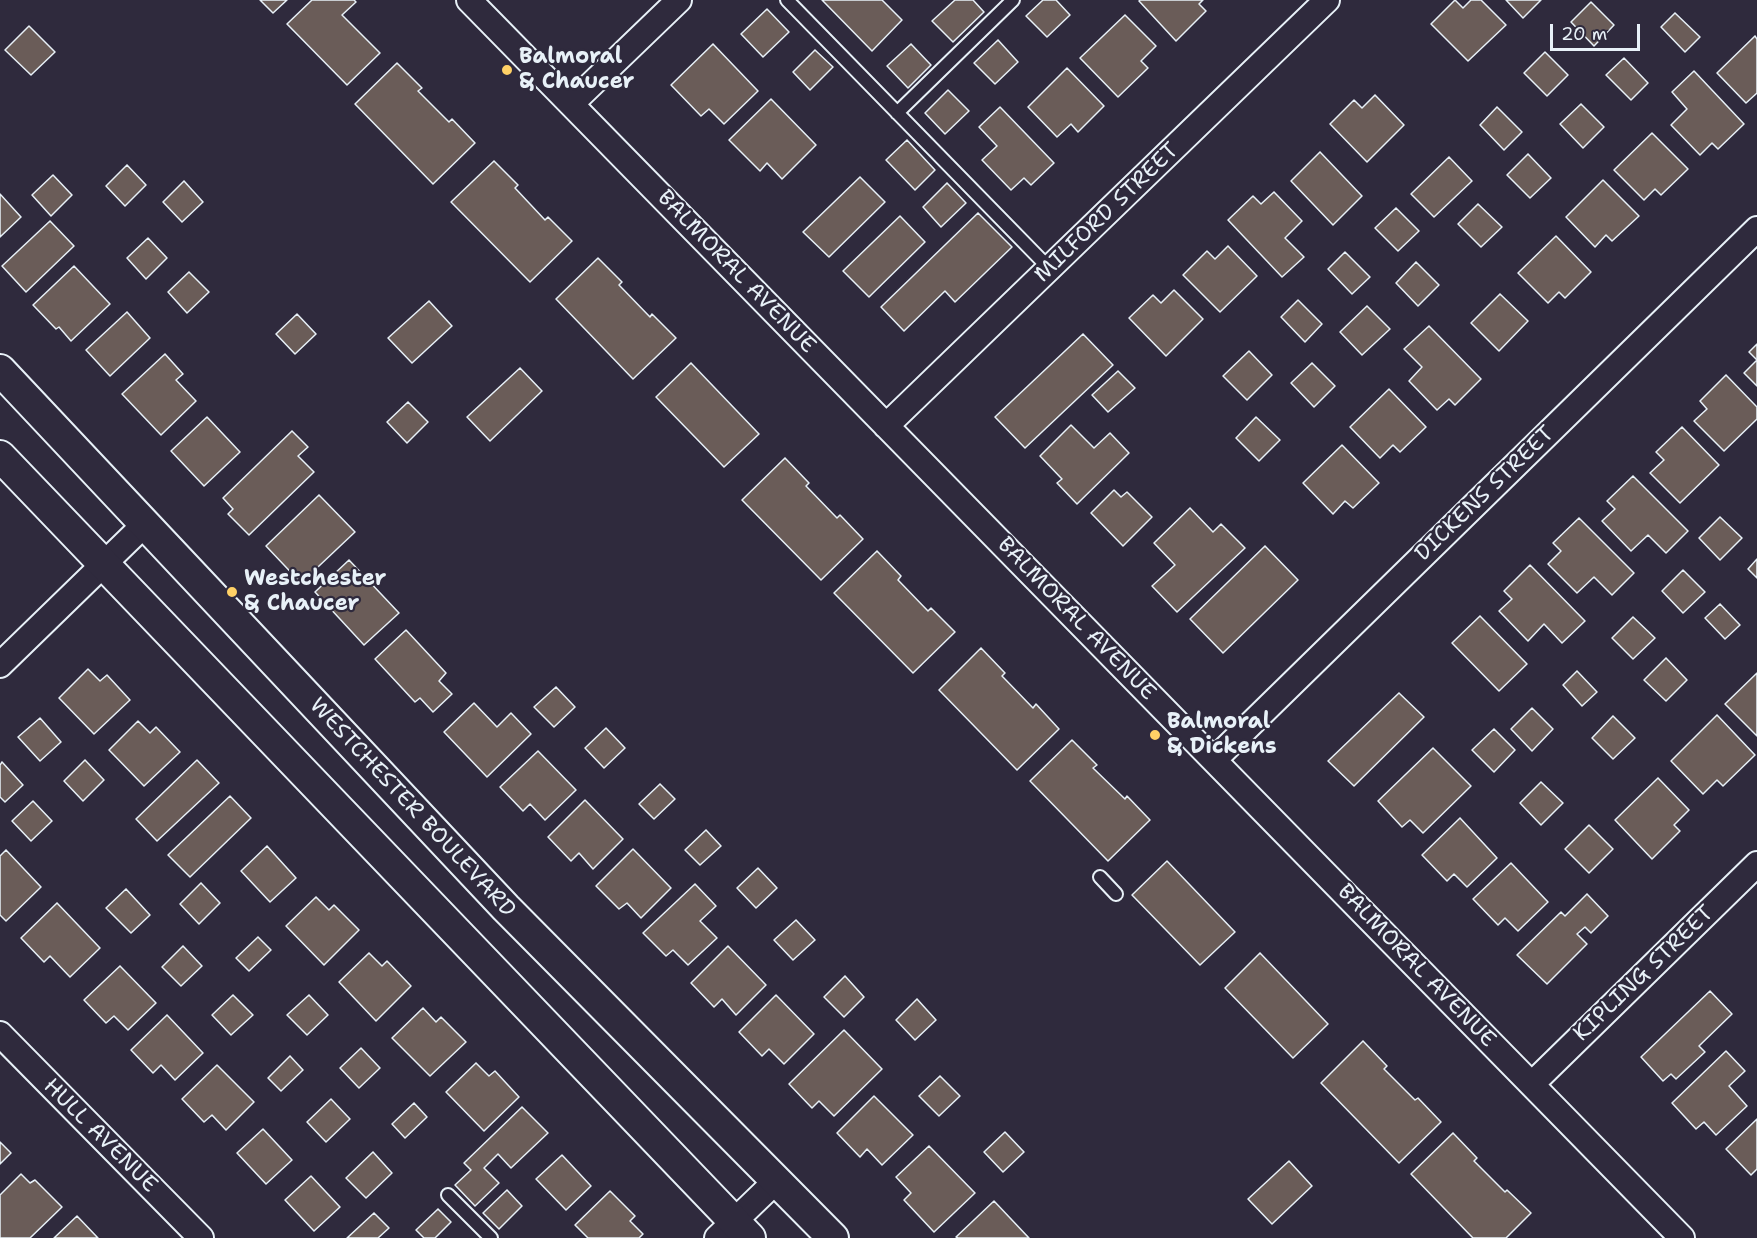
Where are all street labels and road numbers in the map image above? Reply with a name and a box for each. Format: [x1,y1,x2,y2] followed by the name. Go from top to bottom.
[1030,138,1184,288] street label: MILFORD STREET
[651,185,821,359] street label: BALMORAL AVENUE
[1410,421,1560,567] street label: DICKENS STREET
[991,532,1161,706] street label: BALMORAL AVENUE
[303,693,521,923] street label: WESTCHESTER BOULEVARD
[1331,879,1501,1053] street label: BALMORAL AVENUE
[1569,901,1719,1047] street label: KIPLING STREET
[37,1073,163,1199] street label: HULL AVENUE

